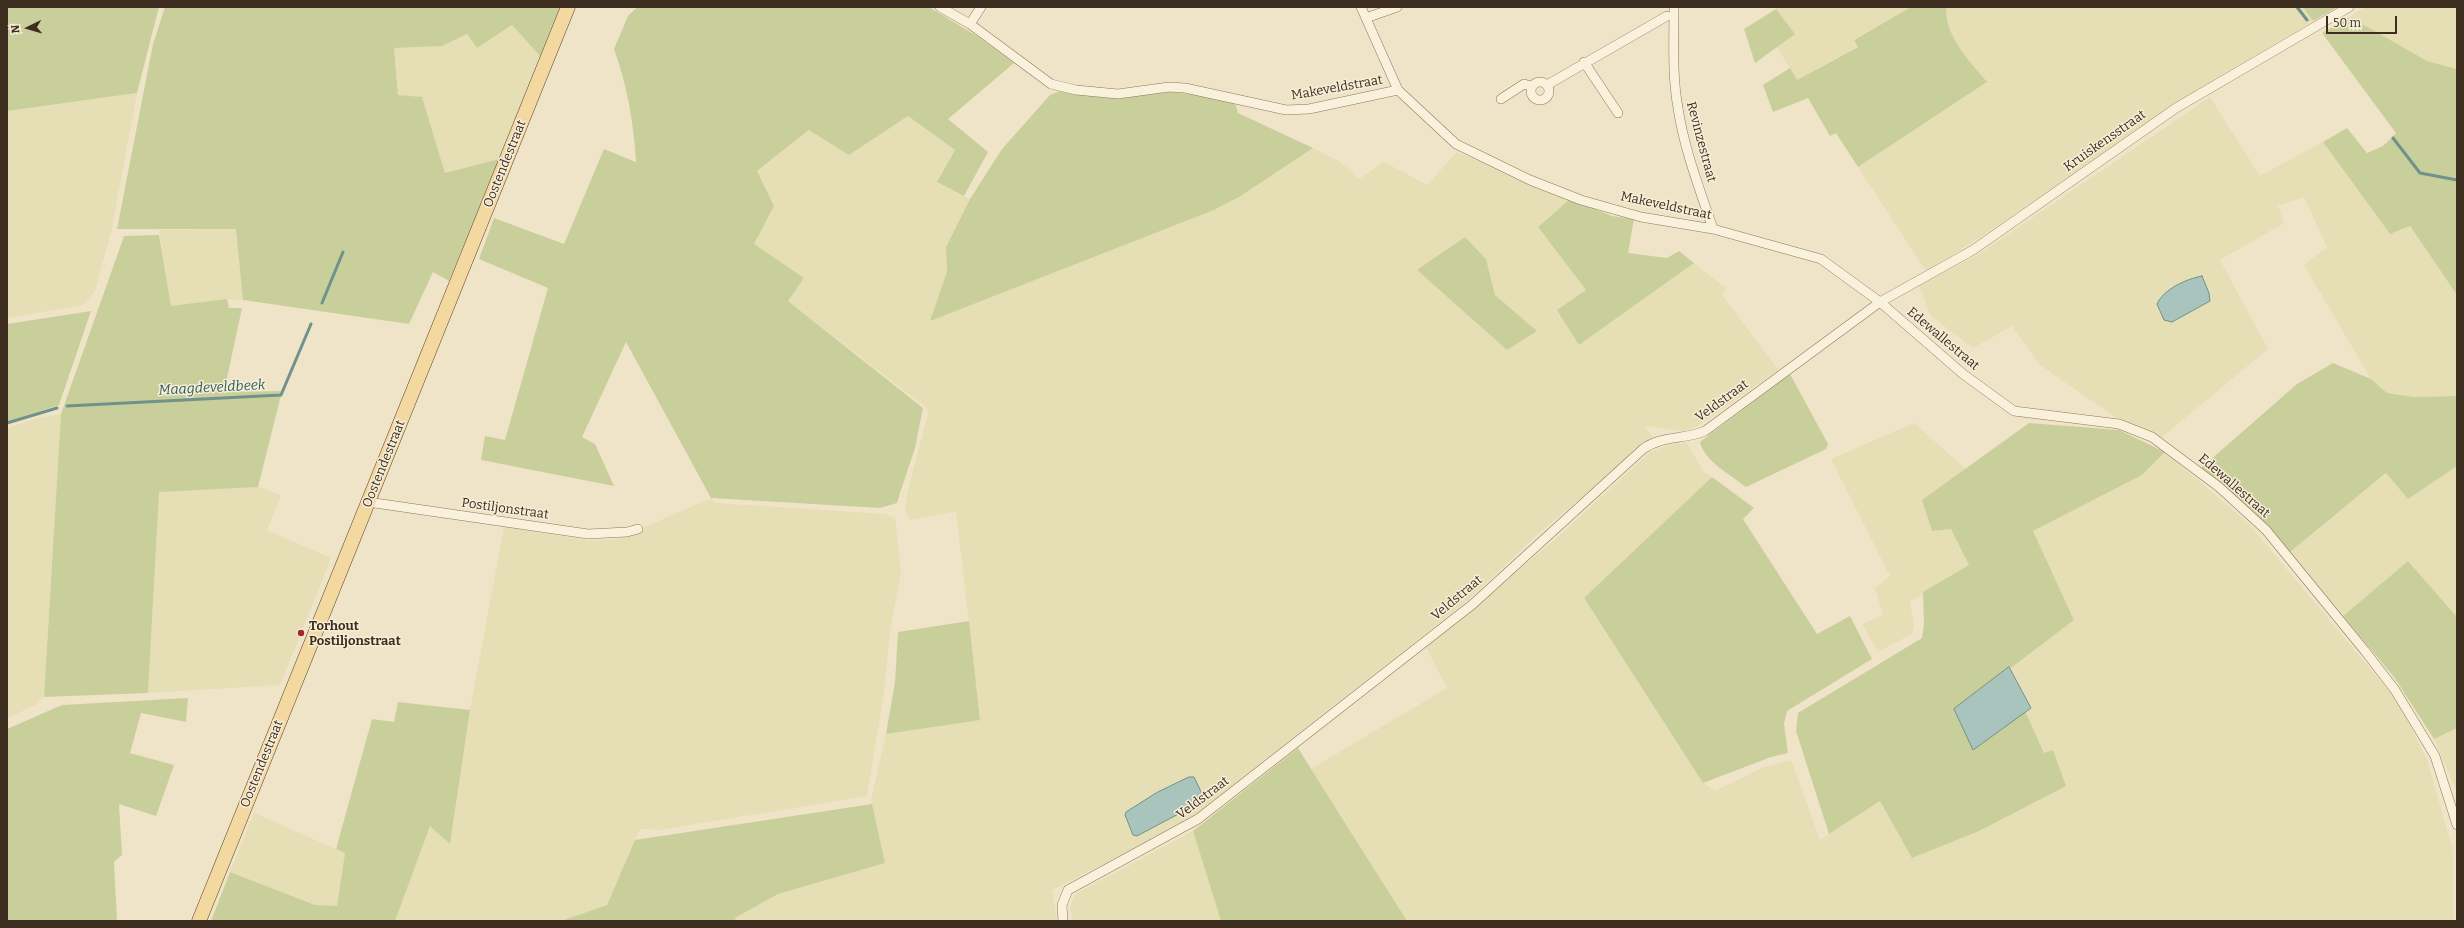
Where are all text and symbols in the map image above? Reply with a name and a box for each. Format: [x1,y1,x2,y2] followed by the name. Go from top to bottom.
[8,8,48,48] north arrow
[2328,8,2399,34] scale bar
[2333,16,2361,30] text: 50 m
[9,24,22,34] text: N
[1290,72,1384,104] street label: Makeveldstraat
[1683,100,1719,184] street label: Revinzestraat
[2061,107,2149,175] street label: Kruiskensstraat
[480,118,530,210] street label: Oostendestraat
[1619,189,1713,223] street label: Makeveldstraat
[1904,304,1982,374] street label: Edewallestraat
[158,377,266,399] water label: Maagdeveldbeek
[1692,377,1752,425] street label: Veldstraat
[359,418,409,510] street label: Oostendestraat
[2195,451,2273,521] street label: Edewallestraat
[460,495,550,523] street label: Postiljonstraat
[1428,572,1486,624] street label: Veldstraat
[309,618,401,649] place label: Torhout Postiljonstraat
[296,628,306,638] marker: Torhout Postiljonstraat
[237,718,287,810] street label: Oostendestraat
[1174,773,1232,823] street label: Veldstraat

